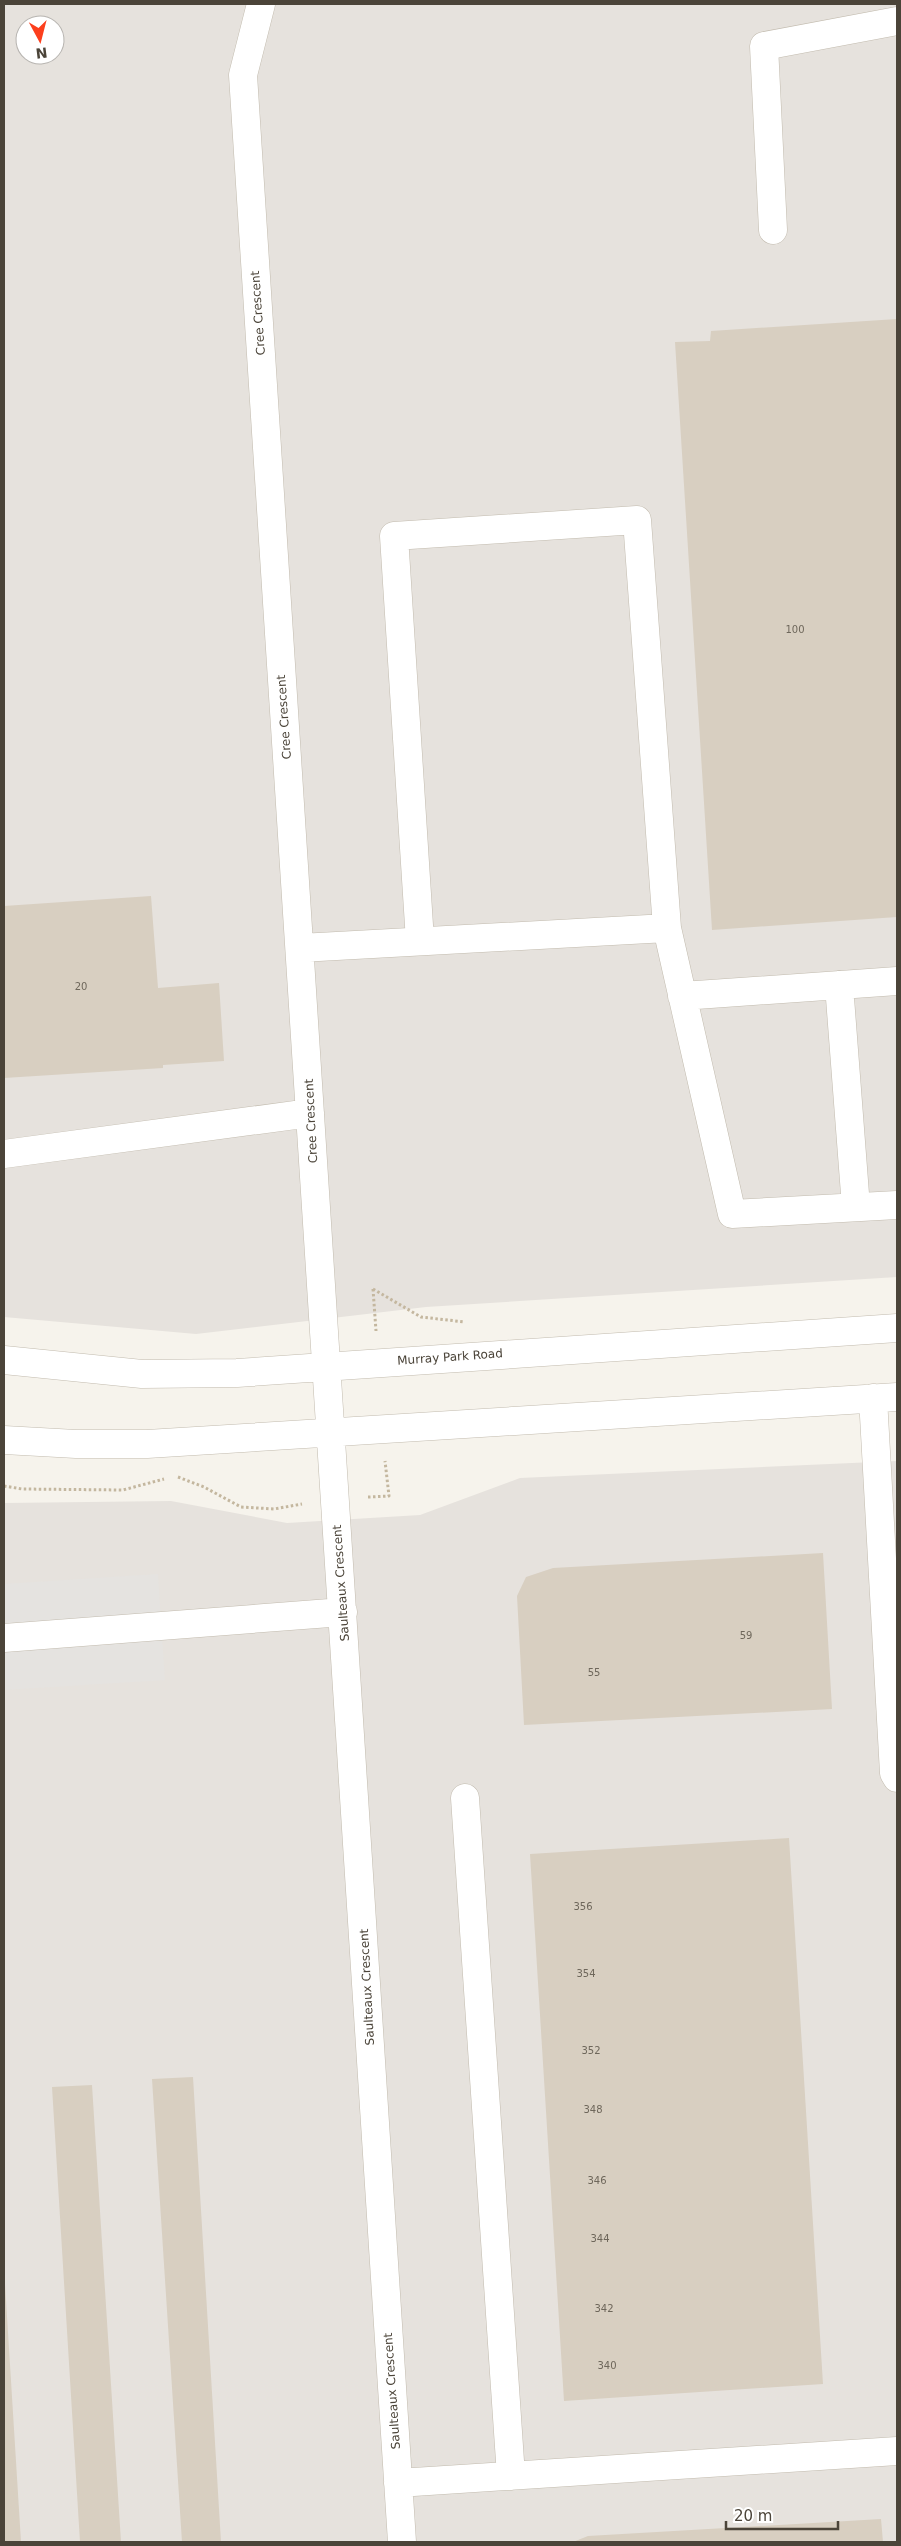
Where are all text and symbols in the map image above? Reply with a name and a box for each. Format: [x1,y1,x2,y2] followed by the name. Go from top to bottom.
[15,15,65,65] north arrow
[35,44,48,62] text: N
[248,270,268,356] street label: Cree Crescent
[785,624,805,635] house number: 100
[274,674,294,760] street label: Cree Crescent
[75,981,87,992] house number: 20
[302,1078,320,1164] street label: Cree Crescent
[397,1346,503,1368] street label: Murray Park Road
[330,1524,352,1642] street label: Saulteaux Crescent
[740,1630,752,1641] house number: 59
[588,1667,600,1678] house number: 55
[573,1901,593,1912] house number: 356
[357,1928,377,2046] street label: Saulteaux Crescent
[576,1968,596,1979] house number: 354
[581,2045,601,2056] house number: 352
[583,2104,603,2115] house number: 348
[587,2175,607,2186] house number: 346
[590,2233,610,2244] house number: 344
[594,2303,614,2314] house number: 342
[381,2332,403,2450] street label: Saulteaux Crescent
[597,2360,617,2371] house number: 340
[726,2498,838,2530] scale bar
[734,2507,772,2525] text: 20 m

